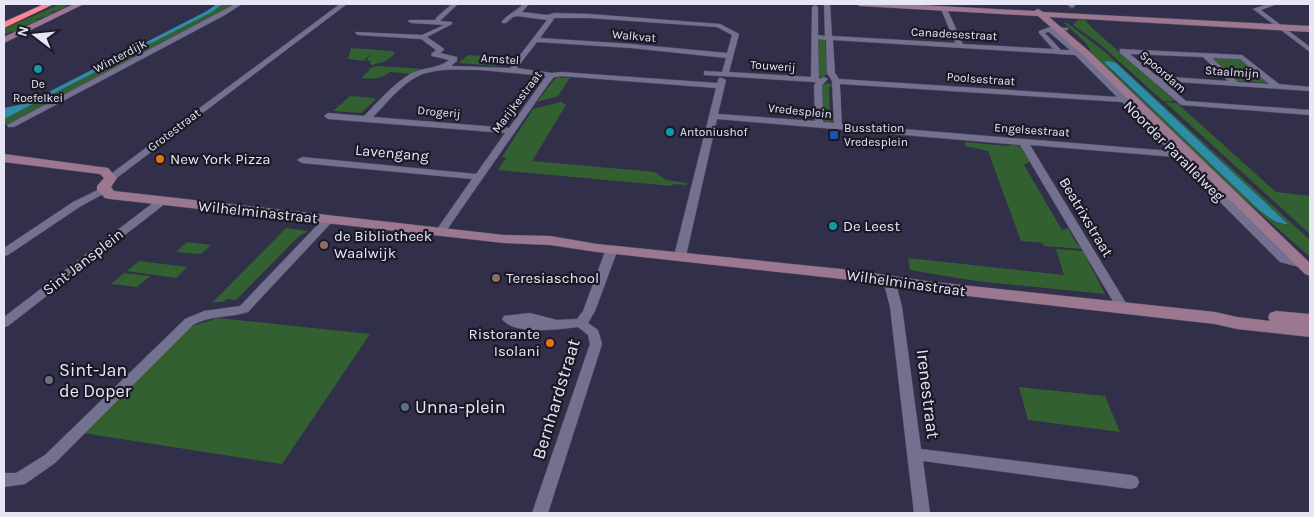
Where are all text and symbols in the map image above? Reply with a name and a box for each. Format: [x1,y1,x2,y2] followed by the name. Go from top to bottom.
[10,10,60,60] north arrow
[13,24,33,39] text: N
[910,25,998,43] street label: Canadesestraat
[611,27,657,45] street label: Walkvat
[91,36,149,76] street label: Winterdijk
[1137,48,1189,96] street label: Spoordam
[480,51,520,67] street label: Amstel
[750,57,796,75] street label: Touwerij
[32,63,44,75] marker: De Roefelkei
[1204,63,1260,81] street label: Staalmijn
[489,68,545,136] street label: Marijkestraat
[946,70,1016,88] street label: Poolsestraat
[13,77,63,105] place label: De Roefelkei
[1120,97,1229,206] street label: Noorder Parallelweg
[767,101,833,121] street label: Vredesplein
[417,103,461,121] street label: Drogerij
[145,105,203,154] street label: Grotestraat
[994,120,1071,140] street label: Engelsestraat
[844,121,908,149] place label: Busstation Vredesplein
[680,125,748,139] place label: Antoniushof
[664,126,676,138] marker: Antoniushof
[828,129,840,141] marker: Busstation Vredesplein
[354,141,430,165] street label: Lavengang
[170,150,271,168] place label: New York Pizza
[154,153,166,165] marker: New York Pizza
[1055,174,1117,260] street label: Beatrixstraat
[197,197,319,227] street label: Wilhelminastraat
[843,217,900,235] place label: De Leest
[827,220,839,232] marker: De Leest
[39,225,127,299] street label: Sint Jansplein
[334,227,432,262] place label: de Bibliotheek Waalwijk
[318,239,330,251] marker: de Bibliotheek Waalwijk
[845,266,967,300] street label: Wilhelminastraat
[506,269,599,287] place label: Teresiaschool
[490,272,502,284] marker: Teresiaschool
[469,325,540,360] place label: Ristorante Isolani
[527,336,585,462] street label: Bernhardstraat
[544,337,556,349] marker: Ristorante Isolani
[912,348,944,440] street label: Irenestraat
[59,359,132,402] place label: Sint-Jan de Doper
[43,374,55,386] marker: Sint-Jan de Doper
[415,396,506,418] place label: Unna-plein
[399,401,411,413] marker: Unna-plein

